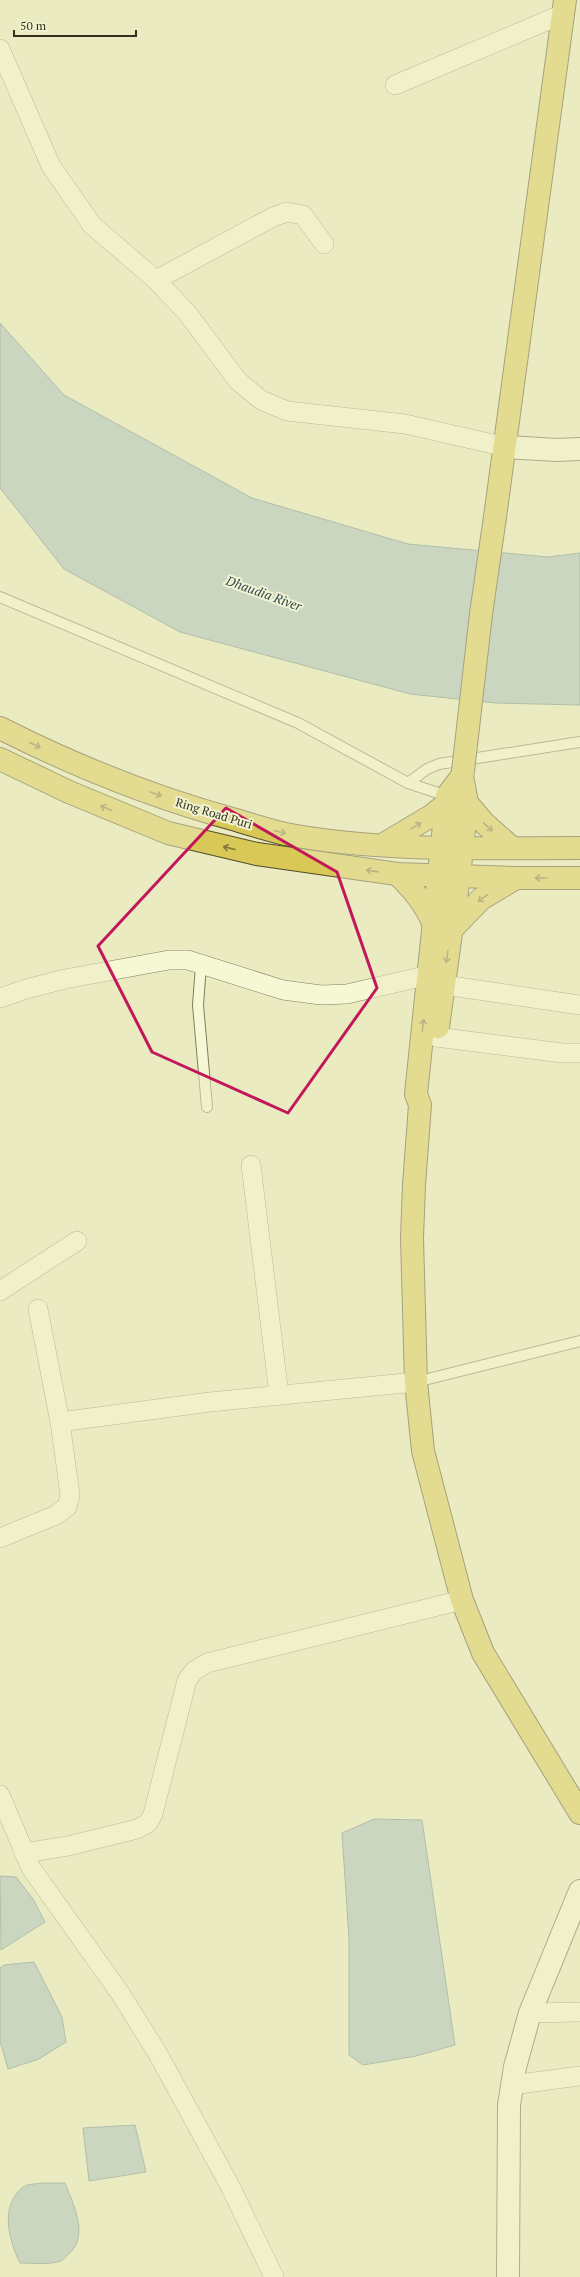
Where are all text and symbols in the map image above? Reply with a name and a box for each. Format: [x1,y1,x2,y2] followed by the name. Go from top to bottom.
[14,12,136,38] scale bar
[20,18,47,33] text: 50 m
[223,571,305,615] water label: Dhaudia River
[29,742,41,749] one-way arrow
[149,791,161,799] one-way arrow
[174,794,255,832] street label: Ring Road Puri
[101,803,113,811] one-way arrow
[410,821,422,829] one-way arrow
[483,822,493,831] one-way arrow
[273,829,286,836] one-way arrow
[223,843,236,851] one-way arrow
[365,867,378,875] one-way arrow
[535,874,548,882] one-way arrow
[478,894,489,902] one-way arrow
[444,950,451,963] one-way arrow
[420,1019,427,1032] one-way arrow

